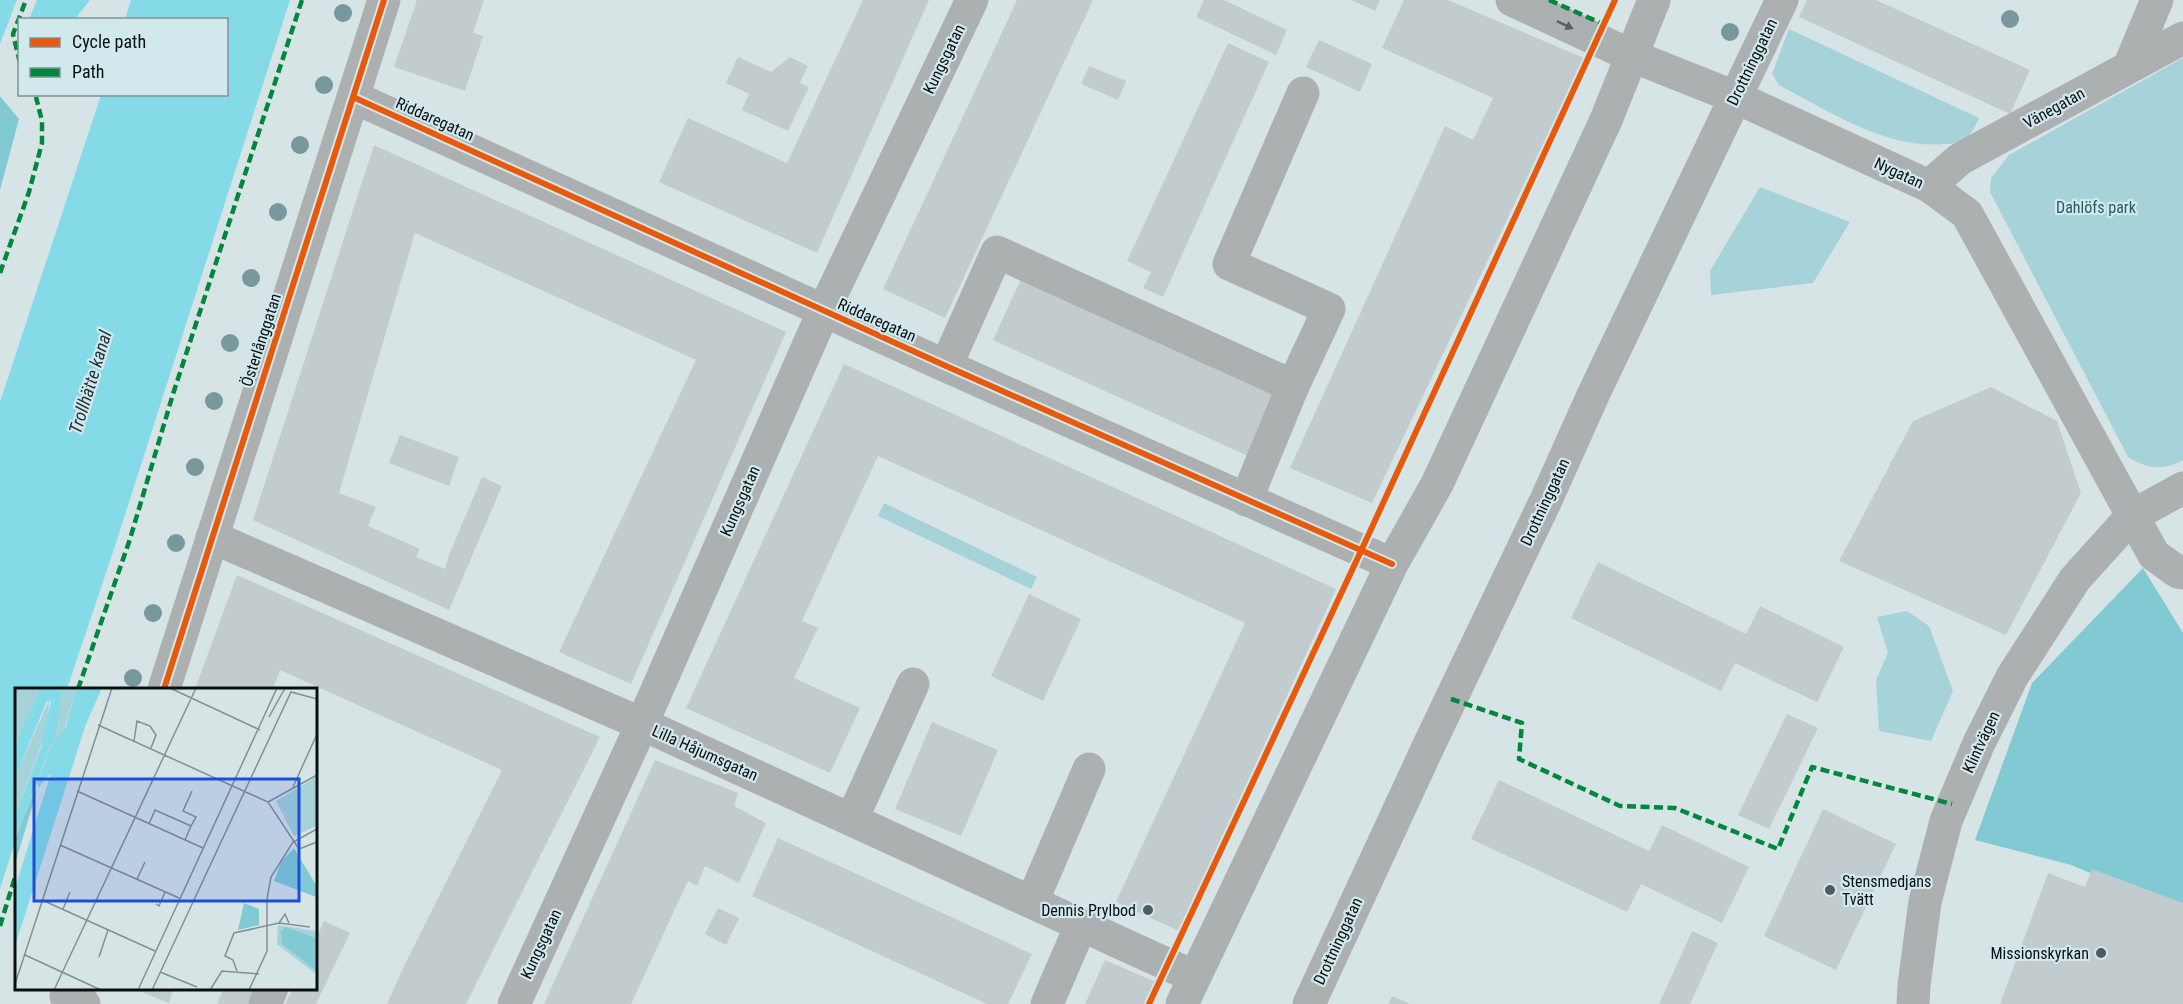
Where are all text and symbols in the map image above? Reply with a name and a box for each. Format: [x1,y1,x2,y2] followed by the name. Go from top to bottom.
[1723,16,1781,108] street label: Drottninggatan
[18,18,228,96] legend
[1556,20,1574,30] one-way arrow
[919,21,969,97] street label: Kungsgatan
[72,31,146,52] text: Cycle path
[72,61,105,82] text: Path
[2020,83,2088,133] street label: Vänegatan
[393,93,477,145] street label: Riddaregatan
[1871,153,1927,193] street label: Nygatan
[2056,198,2137,217] park label: Dahlöfs park
[237,291,285,389] street label: Österlånggatan
[835,294,919,346] street label: Riddaregatan
[64,327,116,436] water label: Trollhätte kanal
[1517,455,1573,549] street label: Drottninggatan
[716,463,764,539] street label: Kungsgatan
[15,688,316,989] inset map
[1958,708,2004,776] street label: Klintvägen
[649,721,761,785] street label: Lilla Håjumsgatan
[1842,872,1931,909] place label: Stensmedjans Tvätt
[1823,883,1837,897] marker: Stensmedjans Tvätt
[1310,894,1366,988] street label: Drottninggatan
[1041,901,1136,920] place label: Dennis Prylbod
[1141,903,1155,917] marker: Dennis Prylbod
[517,906,565,982] street label: Kungsgatan
[1991,944,2089,963] place label: Missionskyrkan
[2094,946,2108,960] marker: Missionskyrkan

